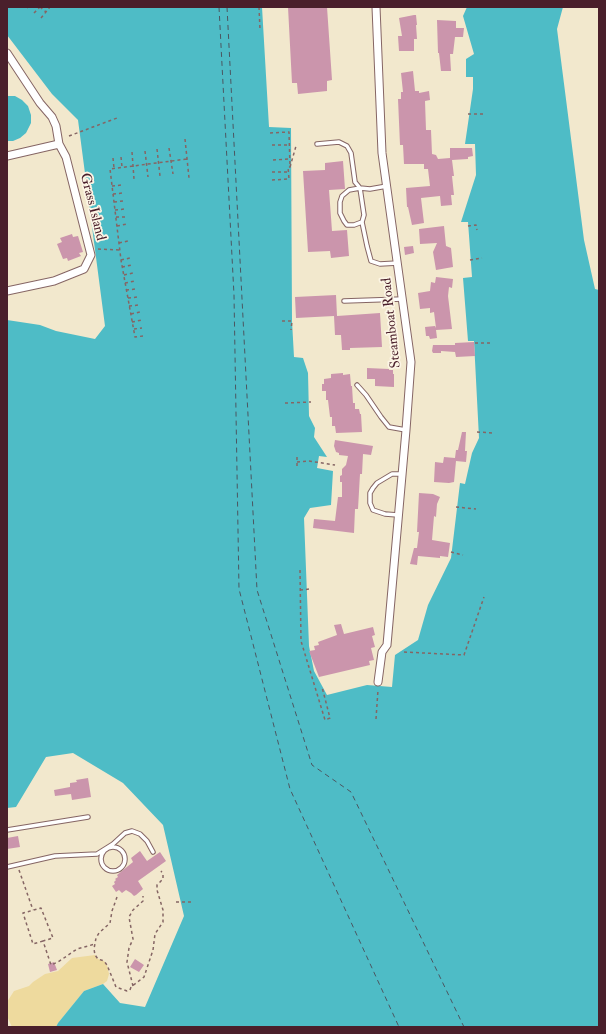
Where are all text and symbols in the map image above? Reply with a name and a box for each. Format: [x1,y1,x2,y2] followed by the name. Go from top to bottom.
[75,171,109,243] street label: Grass Island
[379,277,405,369] street label: Steamboat Road

